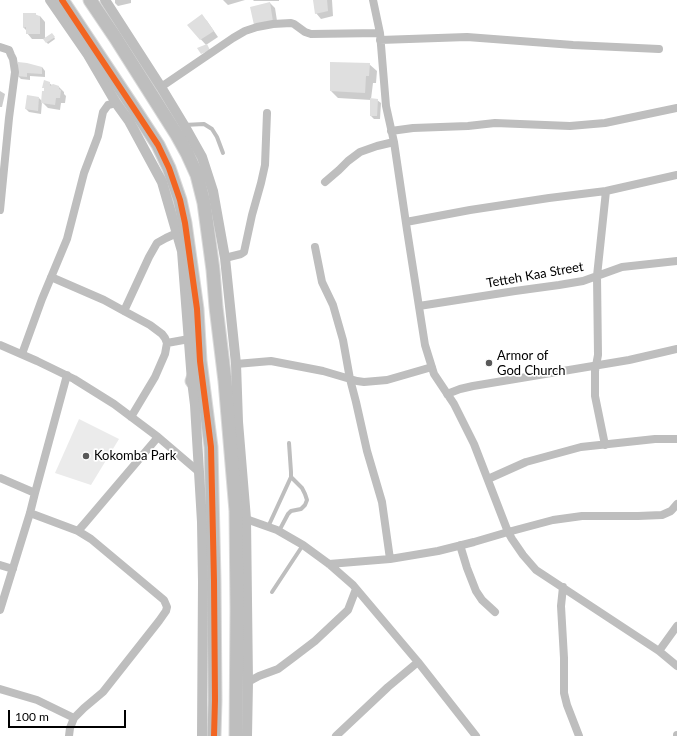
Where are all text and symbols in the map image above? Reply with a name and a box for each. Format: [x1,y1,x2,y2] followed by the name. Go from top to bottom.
[485,259,585,291] street label: Tetteh Kaa Street
[497,348,566,379] place label: Armor of God Church
[484,358,494,368] marker: Armor of God Church
[94,448,176,464] place label: Kokomba Park
[81,451,91,461] marker: Kokomba Park
[10,702,128,728] scale bar
[15,709,49,724] text: 100 m

